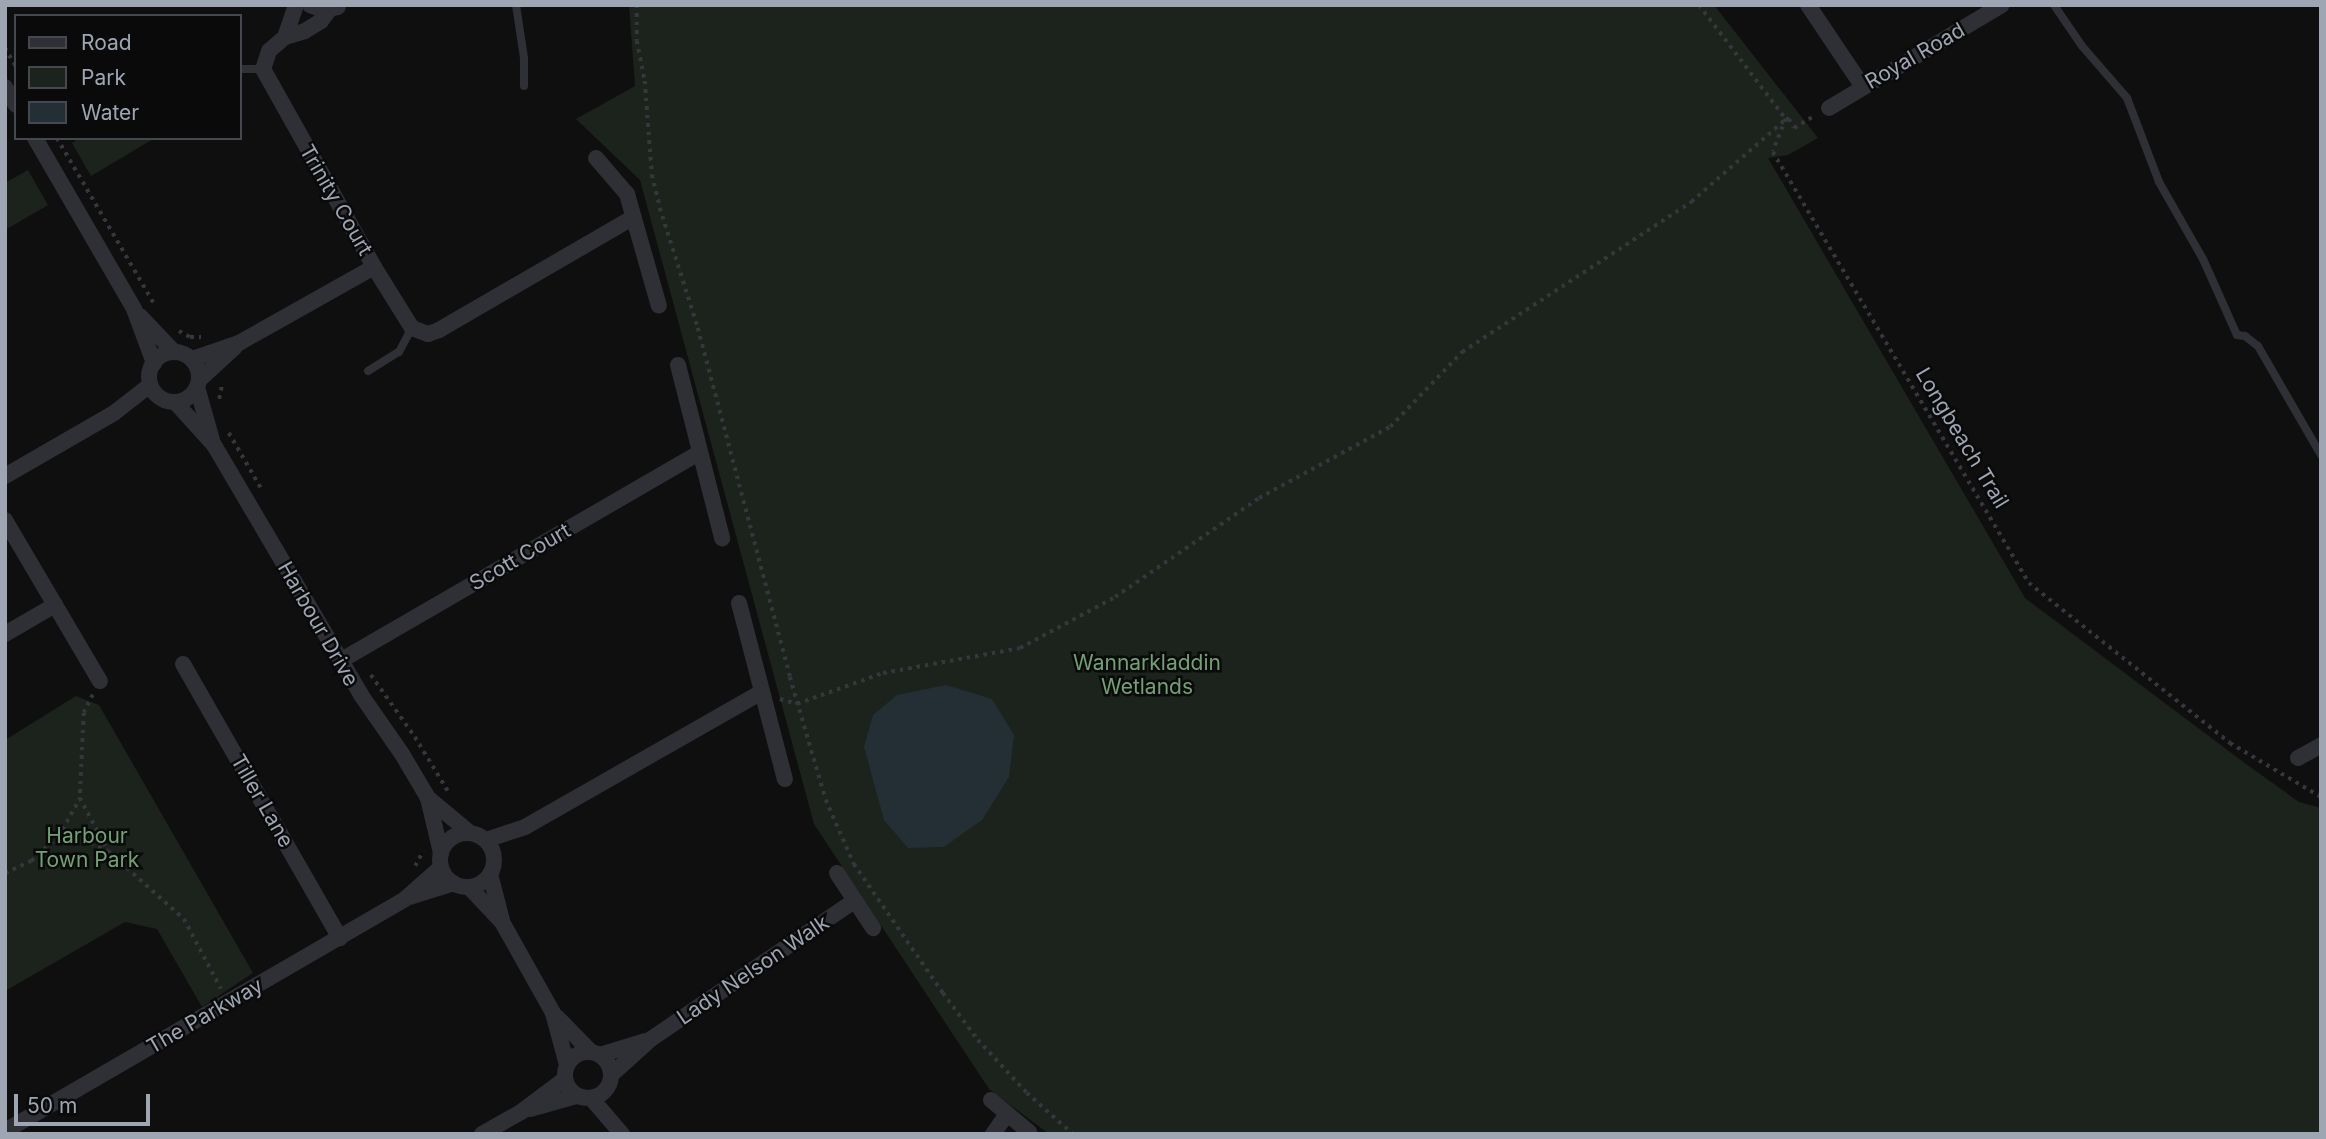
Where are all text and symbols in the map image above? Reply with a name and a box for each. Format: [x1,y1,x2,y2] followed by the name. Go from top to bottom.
[14,14,242,140] legend
[1861,17,1969,95] street label: Royal Road
[81,30,132,55] text: Road
[81,65,126,90] text: Park
[81,100,139,125] text: Water
[294,140,378,260] street label: Trinity Court
[1910,363,2014,513] street label: Longbeach Trail
[465,518,575,596] street label: Scott Court
[272,557,364,691] street label: Harbour Drive
[1073,650,1221,700] park label: Wannarkladdin Wetlands
[225,750,299,852] street label: Tiller Lane
[35,823,139,873] park label: Harbour Town Park
[672,910,834,1030] street label: Lady Nelson Walk
[143,973,267,1059] street label: The Parkway
[18,1080,154,1124] scale bar
[27,1093,77,1118] text: 50 m

